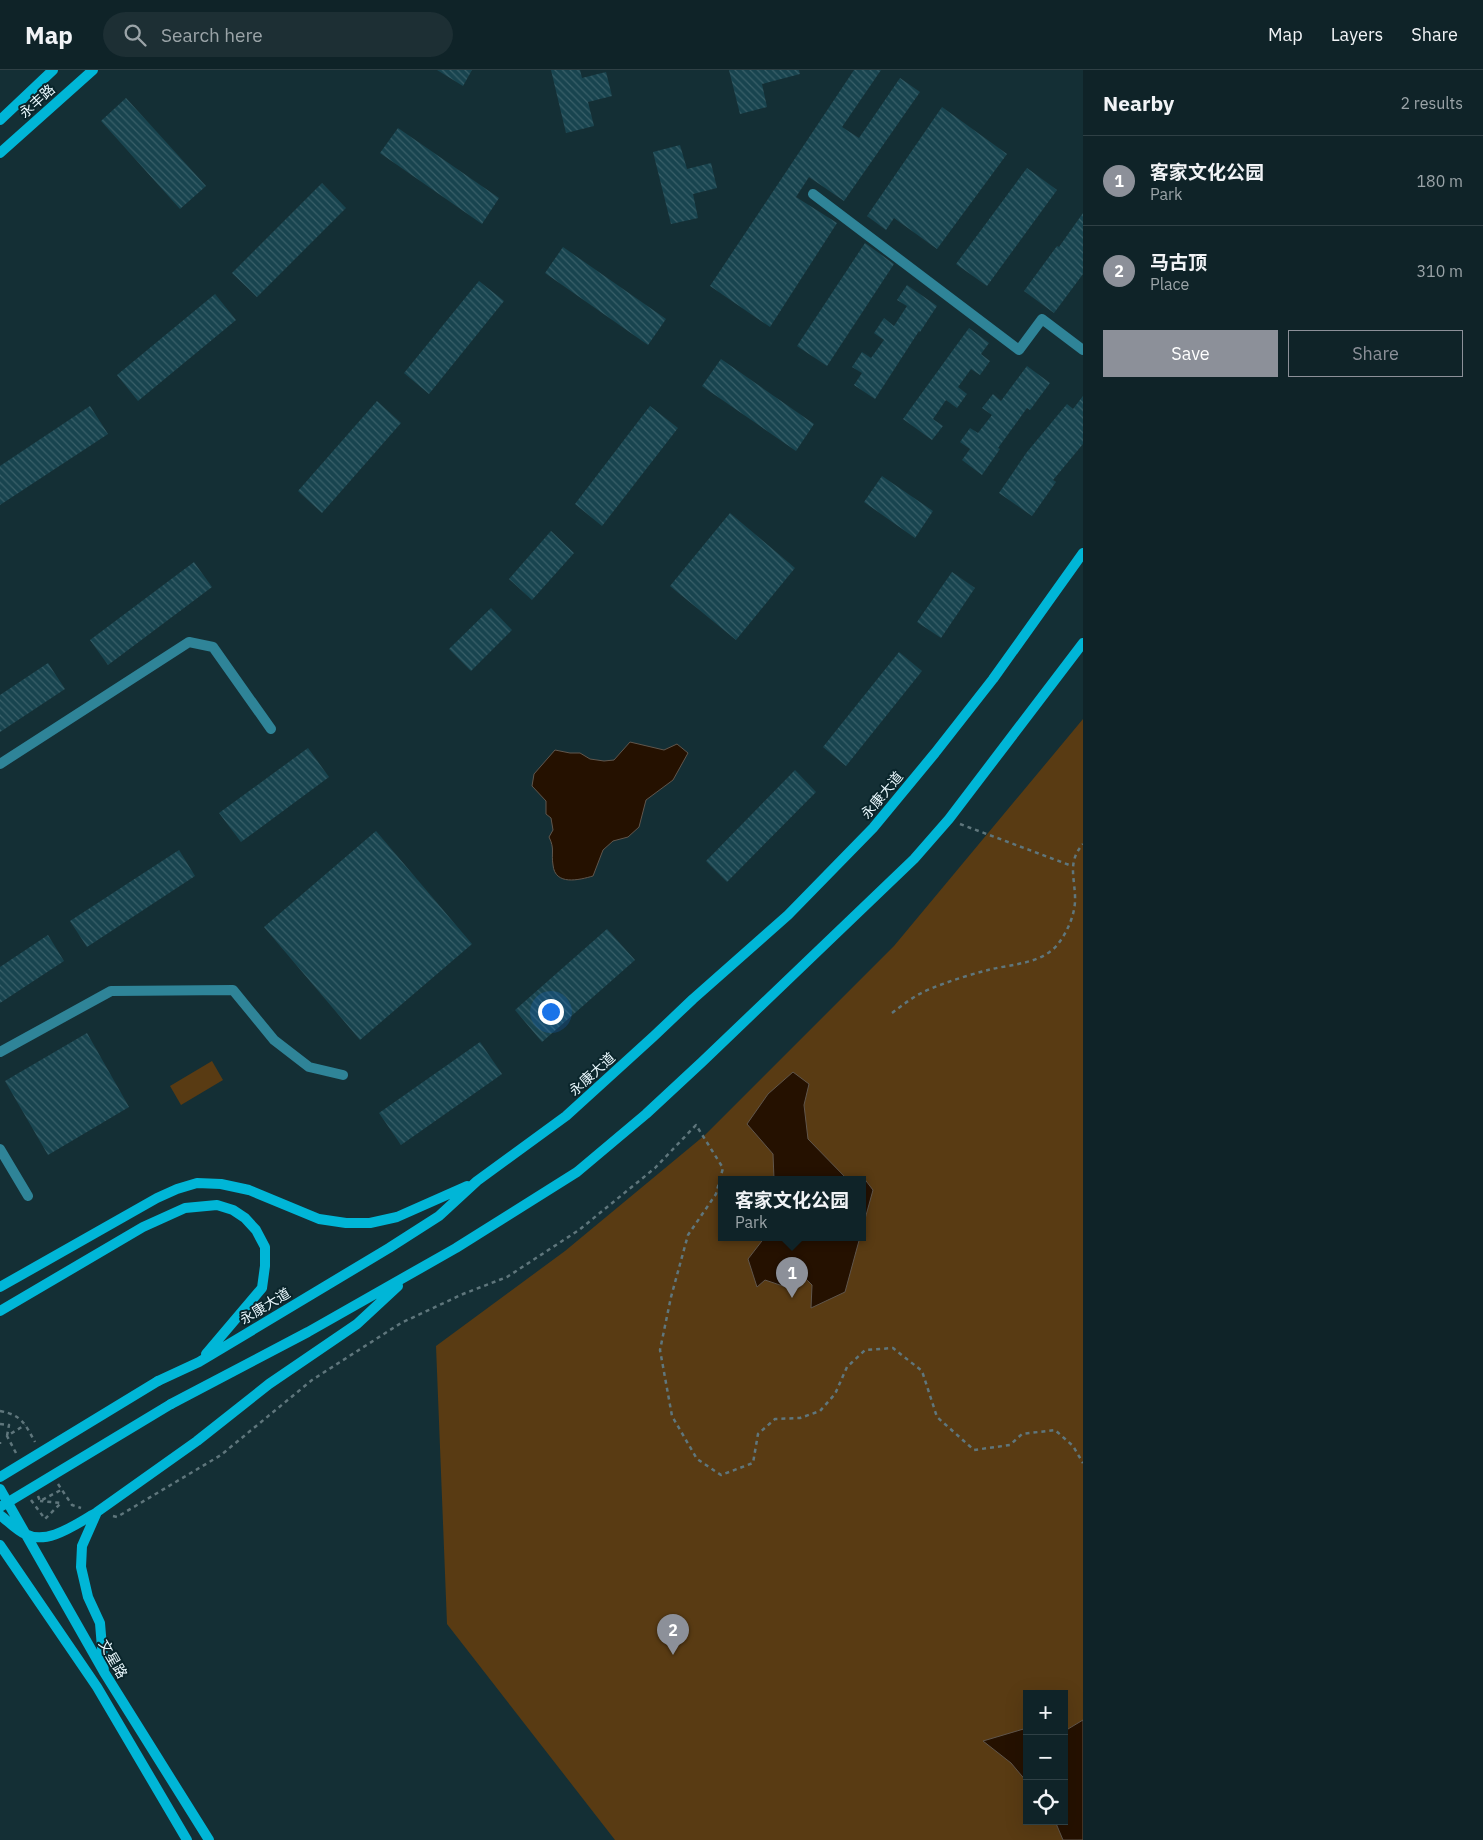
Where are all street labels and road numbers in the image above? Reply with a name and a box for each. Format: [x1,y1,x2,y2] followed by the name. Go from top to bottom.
[15,80,59,122] street label: 永丰路
[857,768,907,822] street label: 永康大道
[565,1049,619,1099] street label: 永康大道
[236,1284,294,1328] street label: 永康大道
[95,1636,131,1682] street label: 文星路

